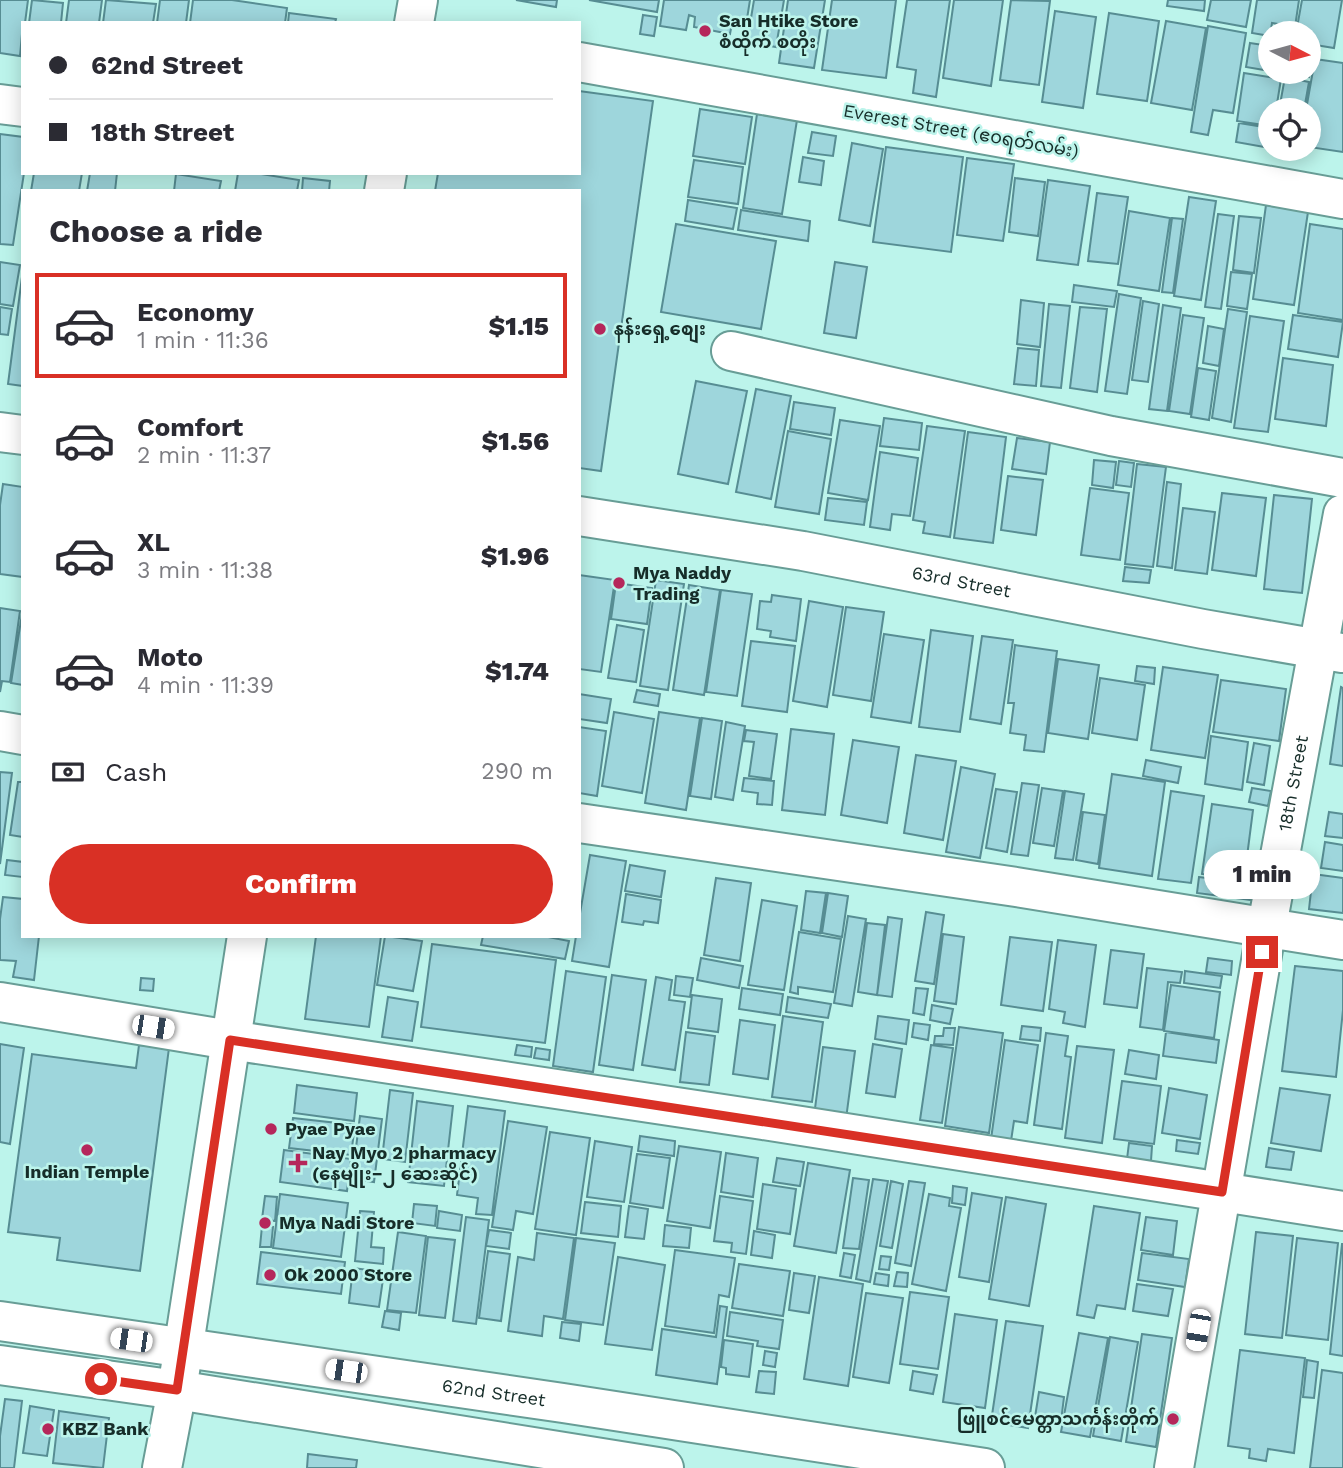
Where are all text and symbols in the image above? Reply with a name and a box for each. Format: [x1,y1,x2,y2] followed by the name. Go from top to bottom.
[719,10,858,56] place label: San Htike Store စံထိုက် စတိုး
[1258,21,1321,84] north arrow
[1258,21,1321,161] map controls
[697,23,713,39] marker: San Htike Store စံထိုက် စတိုး
[91,50,243,80] text: 62nd Street
[841,97,1081,166] street label: Everest Street (ဧ၀ရတ်လမ်း)
[1258,98,1321,161] button: locate
[91,117,234,147] text: 18th Street
[49,212,263,250] text: Choose a ride
[53,294,116,357] icon: car
[137,297,254,327] text: Economy
[489,311,549,341] text: $1.15
[614,317,706,344] place label: နန်းရှေ့စျေး
[592,321,608,337] marker: နန်းရှေ့စျေး
[137,327,269,354] text: 1 min · 11:36
[53,409,116,472] icon: car
[137,412,243,442] text: Comfort
[482,426,549,456] text: $1.56
[137,442,271,469] text: 2 min · 11:37
[53,524,116,587] icon: car
[137,527,170,557] text: XL
[481,541,549,571] text: $1.96
[137,557,273,584] text: 3 min · 11:38
[910,561,1013,601] street label: 63rd Street
[633,562,732,604] place label: Mya Naddy Trading
[611,575,627,591] marker: Mya Naddy Trading
[53,639,116,702] icon: car
[137,642,203,672] text: Moto
[485,656,549,686] text: $1.74
[137,672,274,699] text: 4 min · 11:39
[1274,733,1312,833] street label: 18th Street
[49,753,87,791] icon: cash
[105,757,167,787] text: Cash
[481,758,553,785] text: 290 m
[49,844,553,924] button: Confirm
[1204,850,1320,900] callout: 1 min
[1232,861,1292,888] text: 1 min
[1246,936,1278,968] route end
[131,1013,176,1041] car
[285,1118,376,1139] place label: Pyae Pyae
[263,1121,279,1137] marker: Pyae Pyae
[79,1142,95,1158] marker: Indian Temple
[312,1142,497,1189] place label: Nay Myo 2 pharmacy (နေမျိုး−၂ ဆေးဆိုင်)
[290,1155,306,1171] marker: Nay Myo 2 pharmacy (နေမျိုး−၂ ဆေးဆိုင်)
[25,1161,149,1182] place label: Indian Temple
[279,1212,414,1233] place label: Mya Nadi Store
[257,1215,273,1231] marker: Mya Nadi Store
[284,1264,412,1285] place label: Ok 2000 Store
[262,1267,278,1283] marker: Ok 2000 Store
[1185,1307,1212,1353] car
[109,1327,154,1353] car
[324,1358,369,1384] car
[85,1363,117,1395] route start
[441,1375,547,1410] street label: 62nd Street
[957,1407,1159,1433] place label: ဖြူစင်မေတ္တာသင်္ကန်းတိုက်
[1165,1411,1181,1427] marker: ဖြူစင်မေတ္တာသင်္ကန်းတိုက်
[62,1418,149,1439] place label: KBZ Bank
[40,1421,56,1437] marker: KBZ Bank

